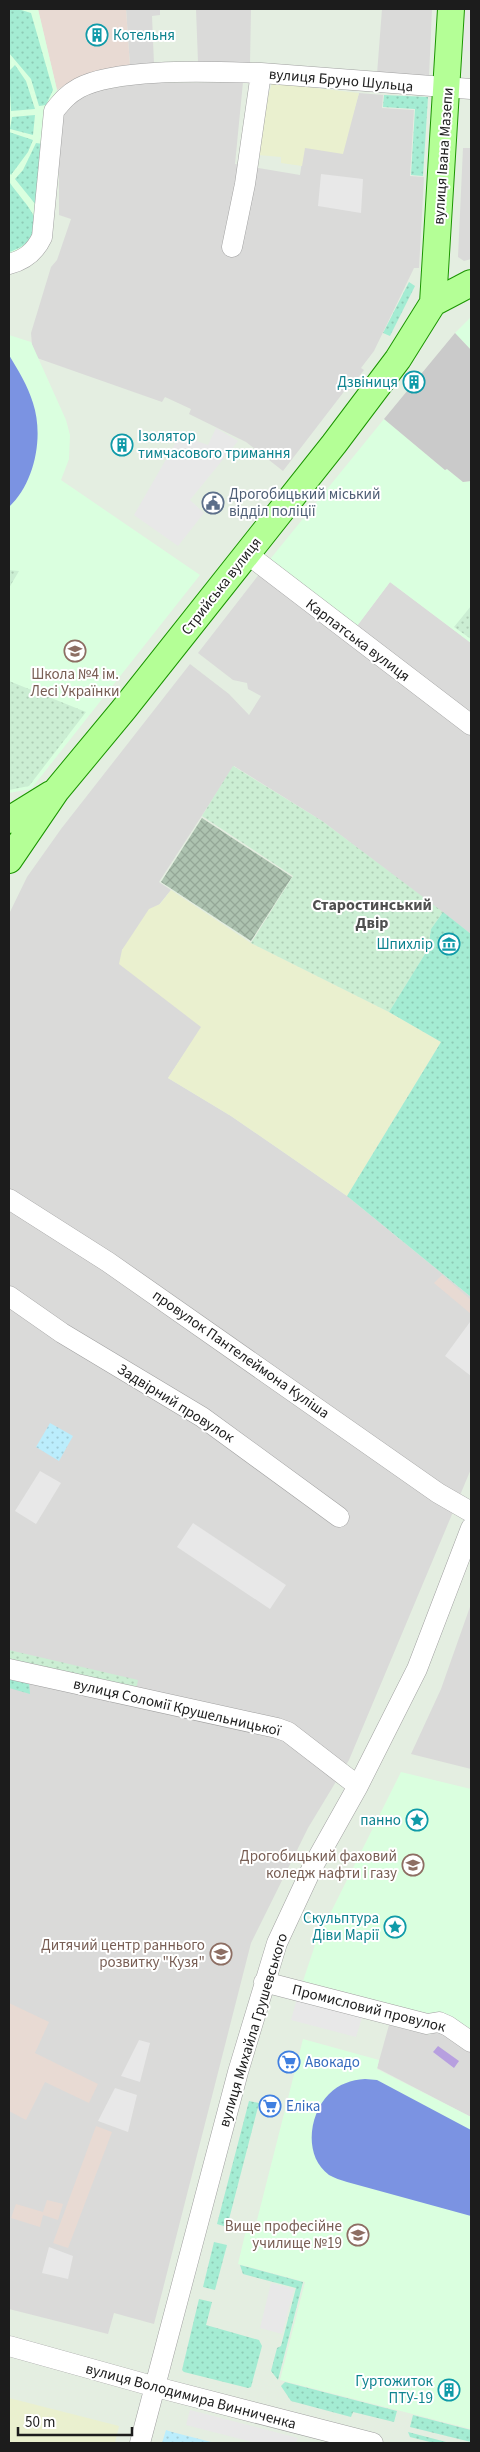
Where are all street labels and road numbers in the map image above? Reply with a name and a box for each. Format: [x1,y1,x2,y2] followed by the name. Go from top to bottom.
[268,64,414,97] street label: вулиця Бруно Шульца
[428,87,459,225] street label: вулиця Івана Мазепи
[176,533,266,640] street label: Стрийська вулиця
[301,594,414,687] street label: Карпатська вулиця
[148,1285,333,1424] street label: провулок Пантелеймона Куліша
[113,1359,239,1448] street label: Задвірний провулок
[71,1673,284,1742] street label: вулиця Соломії Крушельницької
[214,1931,293,2130] street label: вулиця Михайла Грушевського
[290,1979,448,2038] street label: Промисловий провулок
[83,2358,298,2435] street label: вулиця Володимира Винниченка

